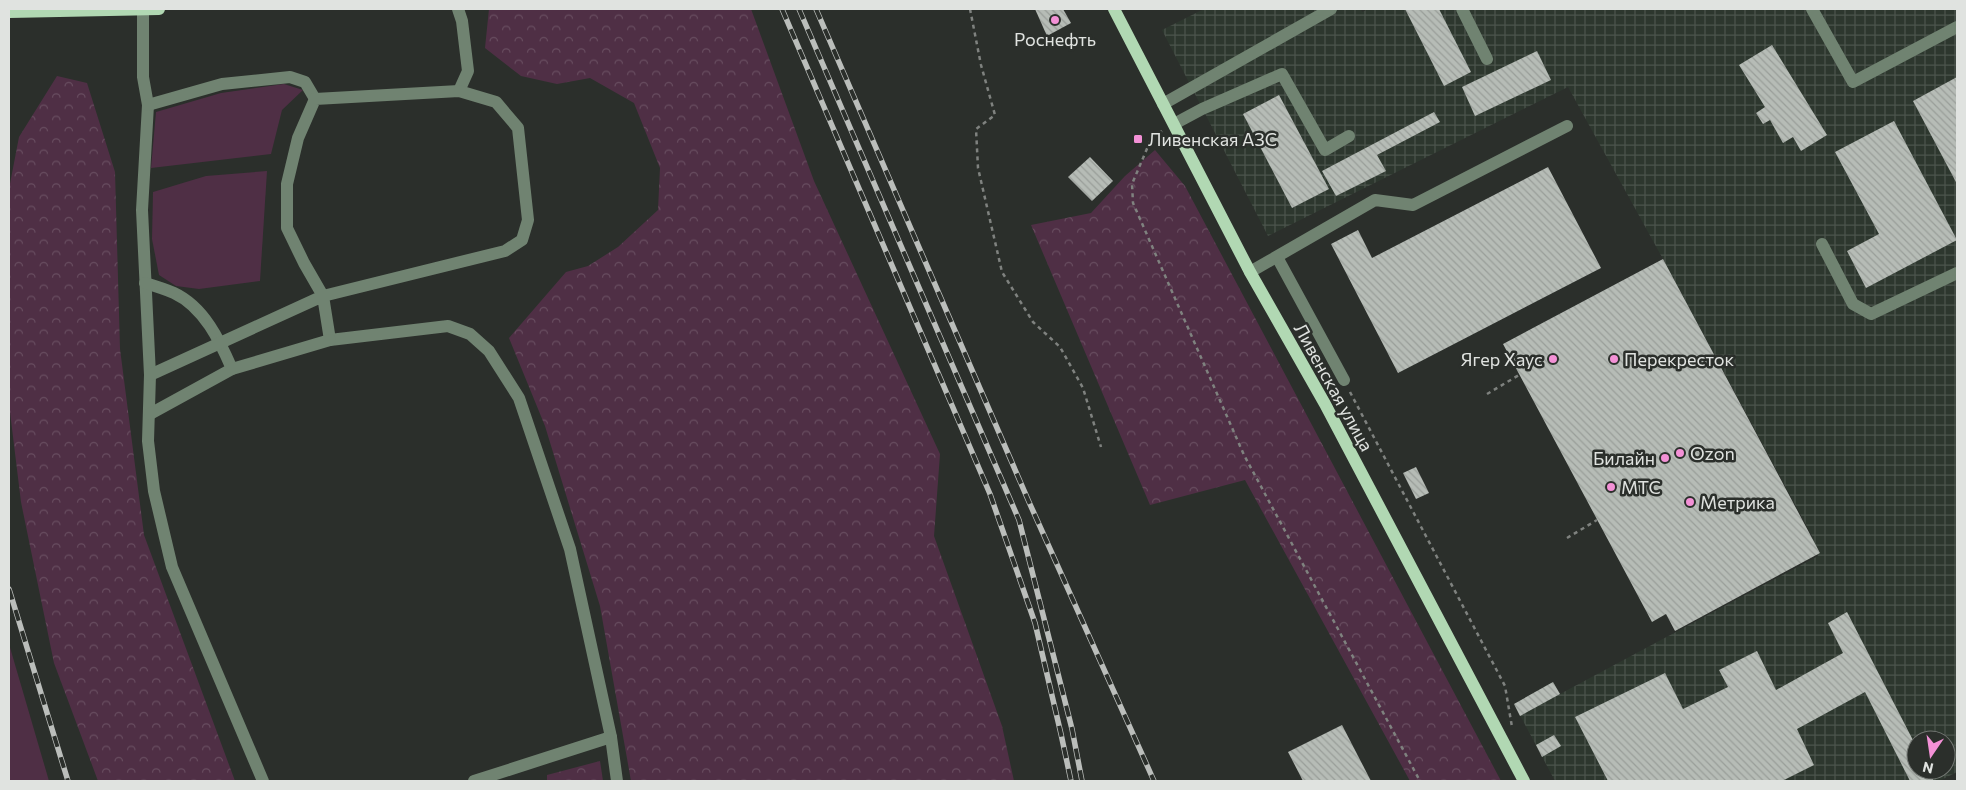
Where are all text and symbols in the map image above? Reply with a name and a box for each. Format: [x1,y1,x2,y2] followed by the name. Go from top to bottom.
[1049,14,1061,26] marker: Роснефть
[1014,28,1096,50] place label: Роснефть
[1148,128,1277,150] place label: Ливенская АЗС
[1132,133,1144,145] marker: Ливенская АЗС
[1290,319,1378,455] street label: Ливенская улица
[1461,348,1543,370] place label: Ягер Хаус
[1624,348,1735,370] place label: Перекресток
[1547,353,1559,365] marker: Ягер Хаус
[1608,353,1620,365] marker: Перекресток
[1690,442,1735,464] place label: Ozon
[1593,447,1655,469] place label: Билайн
[1674,447,1686,459] marker: Ozon
[1659,452,1671,464] marker: Билайн
[1621,476,1661,498] place label: МТС
[1605,481,1617,493] marker: МТС
[1700,491,1775,513] place label: Метрика
[1684,496,1696,508] marker: Метрика
[1906,730,1956,780] north arrow
[1921,759,1935,778] text: N

